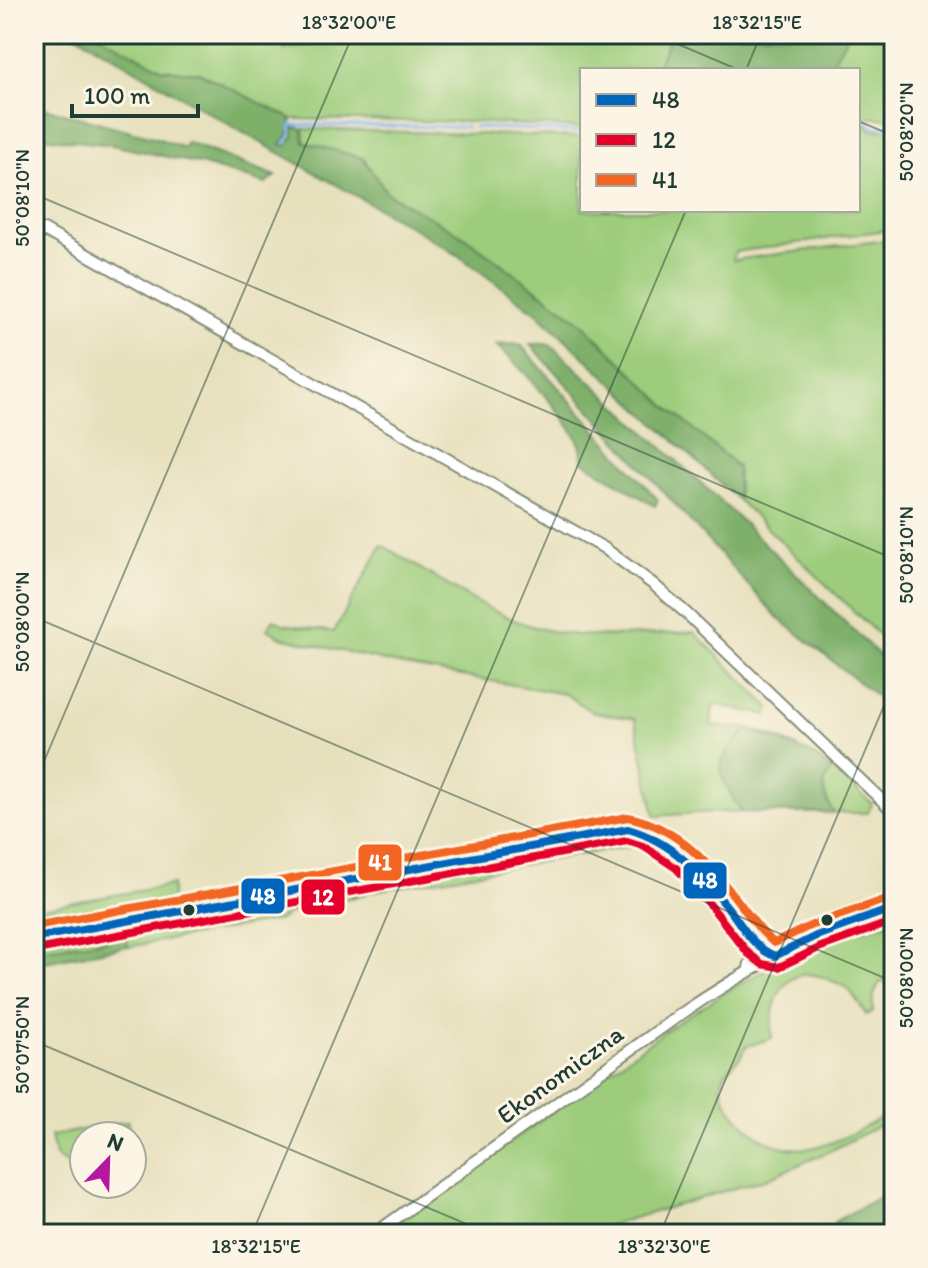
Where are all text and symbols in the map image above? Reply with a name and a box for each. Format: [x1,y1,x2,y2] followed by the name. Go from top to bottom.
[302,10,396,34] text: 18°32'00"E
[712,10,802,34] text: 18°32'15"E
[72,68,198,118] scale bar
[580,68,860,212] legend
[84,81,150,110] text: 100 m
[894,82,918,182] text: 50°08'20"N
[652,85,680,114] text: 48
[652,125,676,154] text: 12
[10,149,34,247] text: 50°08'10"N
[652,165,678,194] text: 41
[894,506,918,604] text: 50°08'10"N
[10,571,34,673] text: 50°08'00"N
[357,843,403,882] line badge: 41
[368,849,393,876] text: 41
[682,861,728,900] line badge: 48
[692,867,718,894] text: 48
[240,877,286,915] line badge: 48
[300,878,346,916] line badge: 12
[250,883,276,910] text: 48
[312,884,334,911] text: 12
[181,902,197,918] unlabelled marker
[819,912,835,928] unlabelled marker
[894,927,918,1029] text: 50°08'00"N
[10,996,34,1094] text: 50°07'50"N
[490,1017,630,1131] street label: Ekonomiczna
[68,1120,148,1200] north arrow
[104,1127,128,1157] text: N
[211,1234,301,1258] text: 18°32'15"E
[618,1234,710,1258] text: 18°32'30"E

